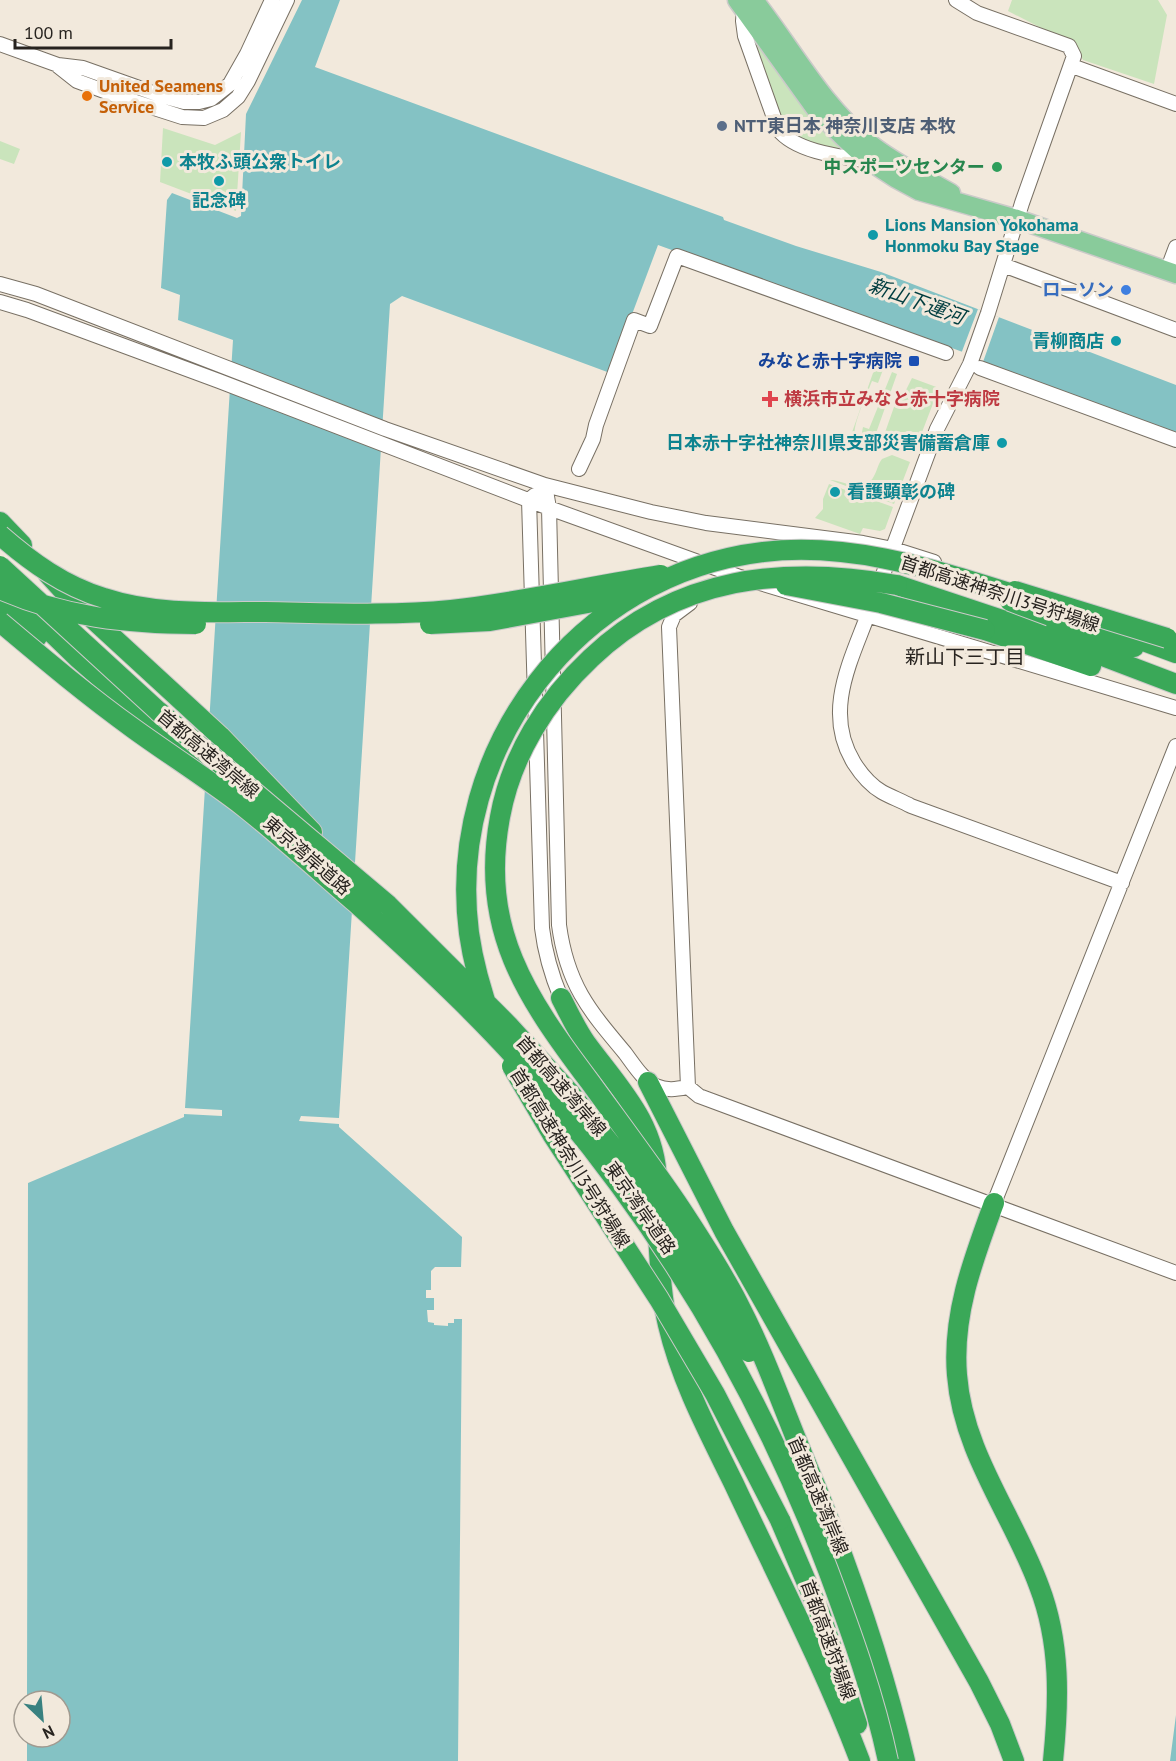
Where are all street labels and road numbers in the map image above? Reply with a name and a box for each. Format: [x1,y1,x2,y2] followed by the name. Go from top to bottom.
[898,550,1103,637] street label: 首都高速神奈川3号狩場線
[153,704,264,803] street label: 首都高速湾岸線
[259,812,356,900] street label: 東京湾岸道路
[511,1031,611,1141] street label: 首都高速湾岸線
[506,1064,635,1252] street label: 首都高速神奈川3号狩場線
[600,1157,681,1259] street label: 東京湾岸道路
[783,1433,854,1558] street label: 首都高速湾岸線
[796,1577,861,1703] street label: 首都高速狩場線

